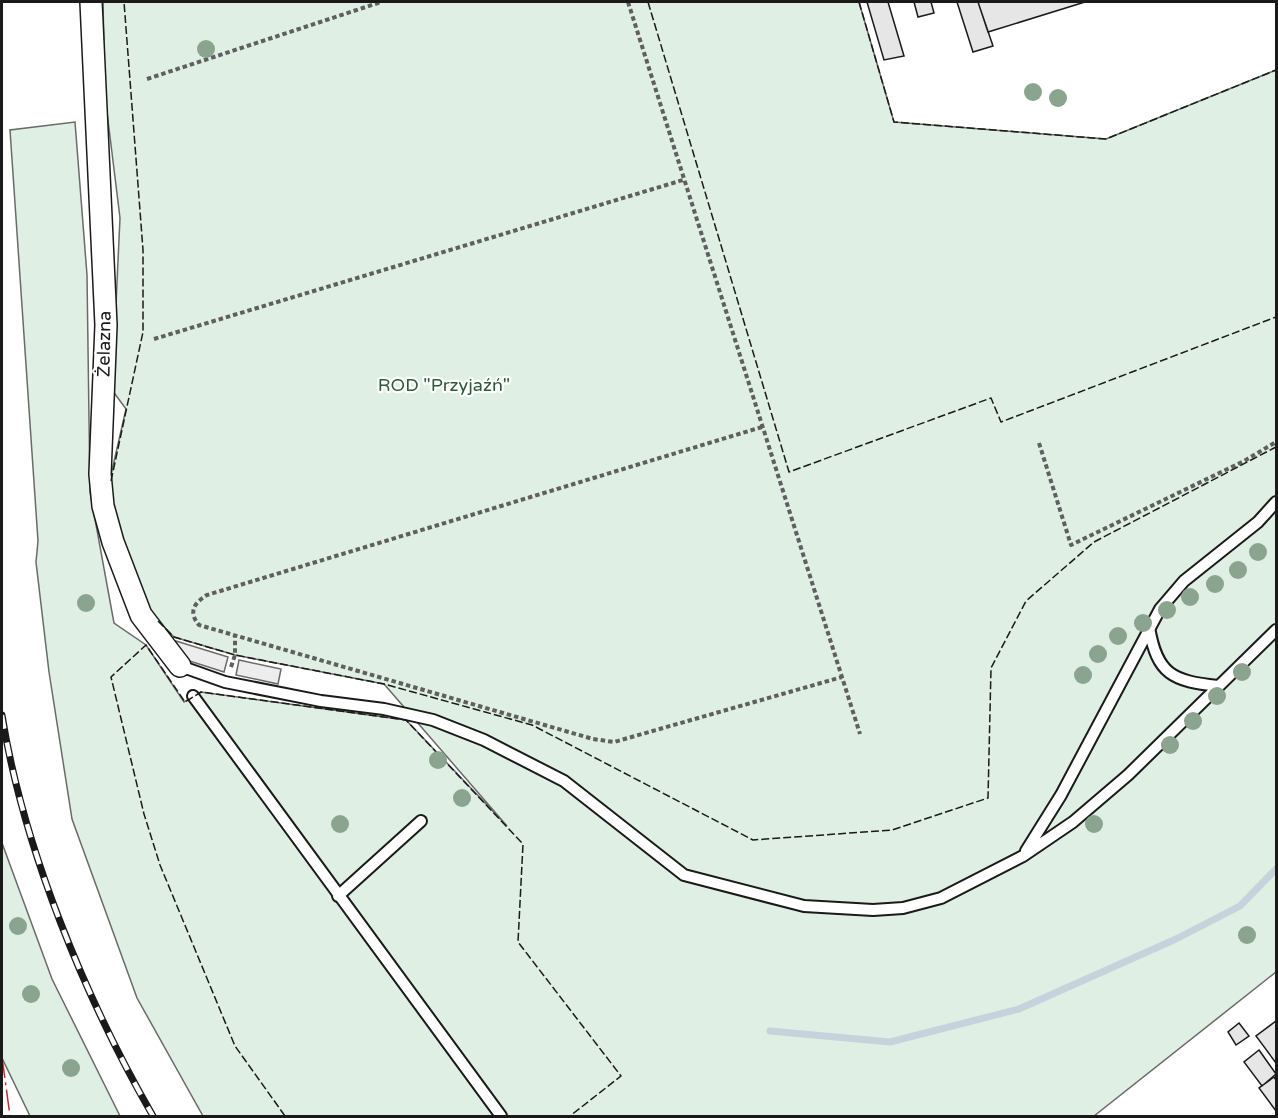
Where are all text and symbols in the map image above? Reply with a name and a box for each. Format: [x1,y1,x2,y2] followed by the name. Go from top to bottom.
[92,311,116,377] street label: Żelazna
[378,374,510,396] park label: ROD "Przyjaźń"

